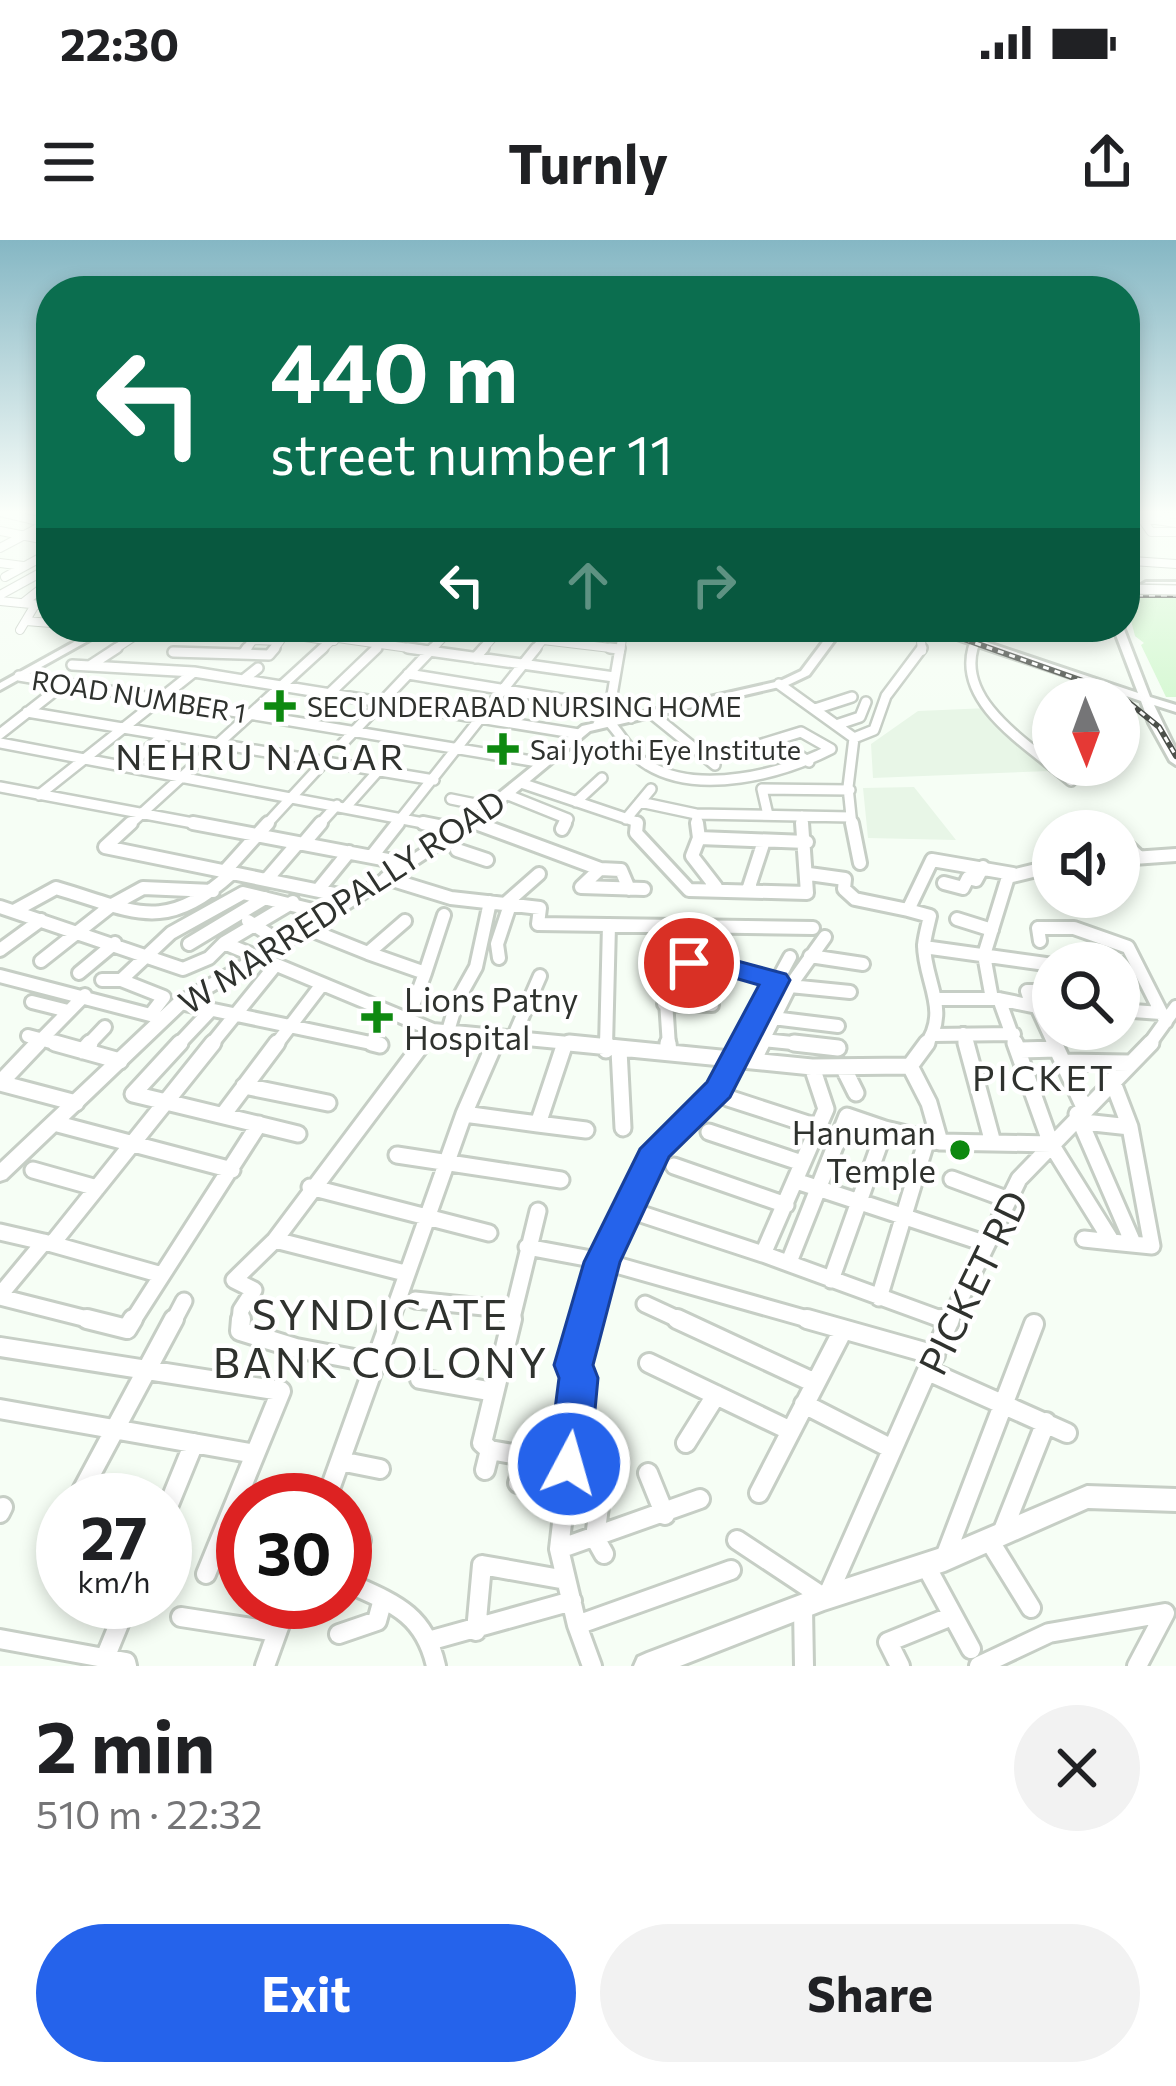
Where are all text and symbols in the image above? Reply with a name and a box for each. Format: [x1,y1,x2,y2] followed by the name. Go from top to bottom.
[60,15,179,70] text: 22:30
[36,129,102,195] icon: menu
[508,129,668,195] text: Turnly
[1074,129,1140,195] icon: share
[270,318,518,420] text: 440 m
[72,324,228,480] icon: left
[270,420,673,486] text: street number 11
[429,552,495,618] icon: left
[555,552,621,618] icon: ahead
[681,552,747,618] icon: right
[30,663,248,729] street label: ROAD NUMBER 1
[1032,678,1140,786] north arrow
[1032,678,1140,1050] map controls
[264,690,296,722] marker: SECUNDERABAD NURSING HOME
[307,690,742,723] place label: SECUNDERABAD NURSING HOME
[115,733,407,777] district label: NEHRU NAGAR
[487,733,519,765] marker: Sai Jyothi Eye Institute
[530,733,801,766] place label: Sai Jyothi Eye Institute
[170,780,512,1022] street label: W MARREDPALLY ROAD
[1032,810,1140,918] button: sound
[638,912,740,1014] pin
[656,930,722,996] icon: arrive
[1032,942,1140,1050] button: search
[404,978,578,1057] place label: Lions Patny Hospital
[361,1001,393,1033] marker: Lions Patny Hospital
[972,1054,1116,1098] district label: PICKET
[792,1111,936,1190] place label: Hanuman Temple
[947,1137,973,1163] marker: Hanuman Temple
[907,1182,1037,1382] street label: PICKET RD
[213,1287,549,1387] district label: SYNDICATE BANK COLONY
[506,1401,632,1527] position arrow
[216,1473,372,1629] speed limit sign: 30
[81,1499,147,1572] text: 27
[78,1562,150,1599] text: km/h
[36,1700,215,1788] text: 2 min
[1014,1705,1140,1831] button: close
[36,1789,262,1837] text: 510 m · 22:32
[36,1924,576,2062] button: Exit
[600,1924,1140,2062] button: Share

